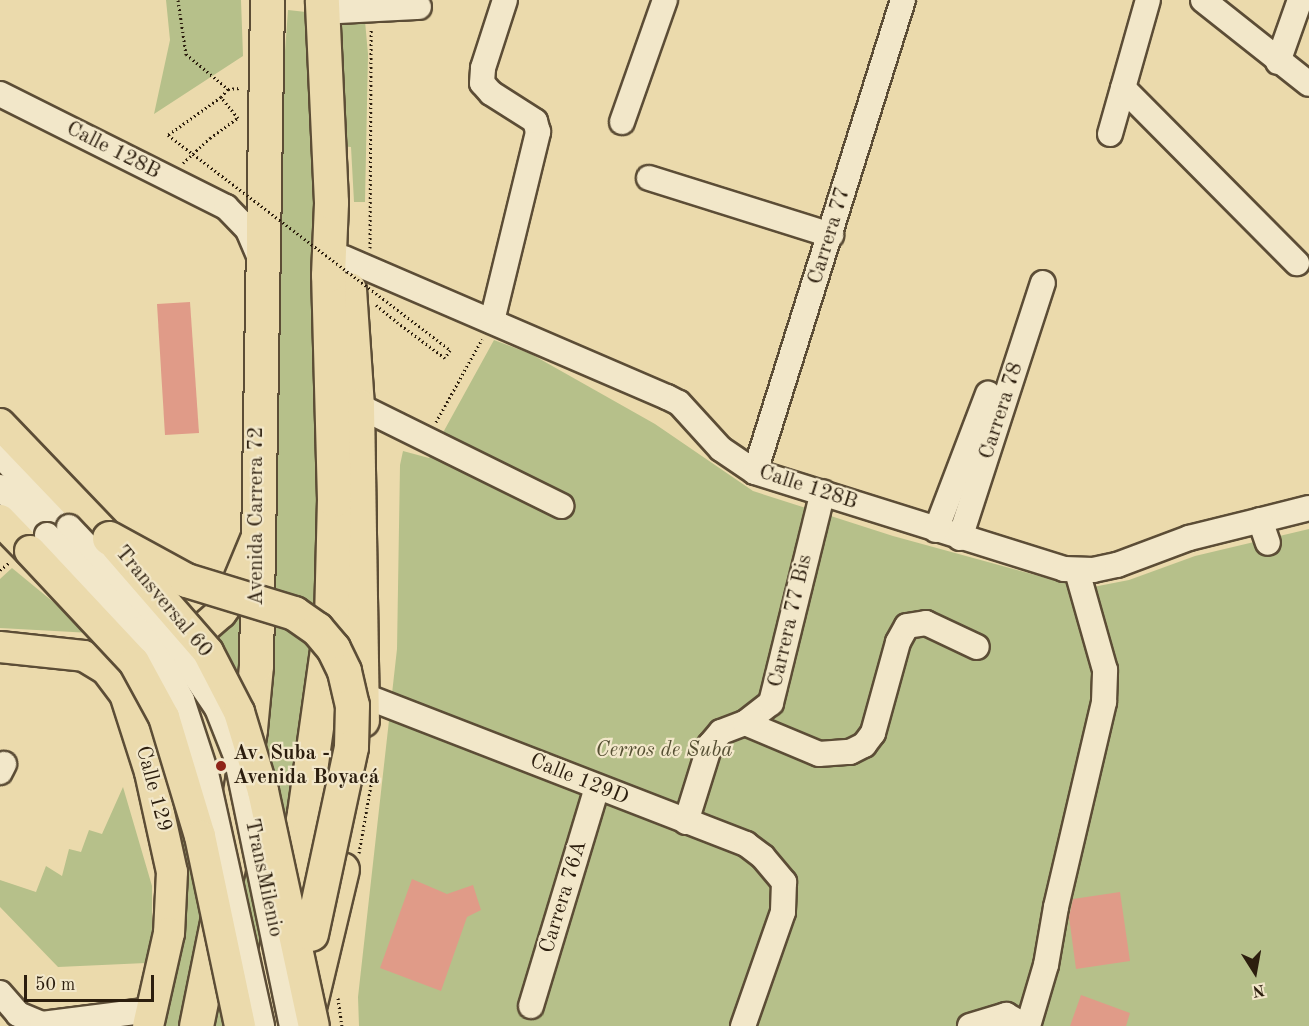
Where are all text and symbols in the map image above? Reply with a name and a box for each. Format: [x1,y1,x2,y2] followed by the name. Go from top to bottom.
[62,117,164,185] street label: Calle 128B
[803,184,857,288] street label: Carrera 77
[974,359,1030,463] street label: Carrera 78
[244,426,270,606] street label: Avenida Carrera 72
[755,460,861,516] street label: Calle 128B
[109,541,217,663] street label: Transversal 60
[763,552,819,690] street label: Carrera 77 Bis
[595,738,733,764] park label: Cerros de Suba
[233,741,380,791] place label: Av. Suba - Avenida Boyacá
[129,743,177,835] street label: Calle 129
[526,749,632,811] street label: Calle 129D
[214,759,228,773] marker: Av. Suba - Avenida Boyacá
[238,816,288,940] street label: TransMilenio
[535,838,593,956] street label: Carrera 76A
[1225,942,1285,1002] north arrow
[27,963,158,1001] scale bar
[35,976,75,994] text: 50 m
[1251,981,1266,999] text: N

